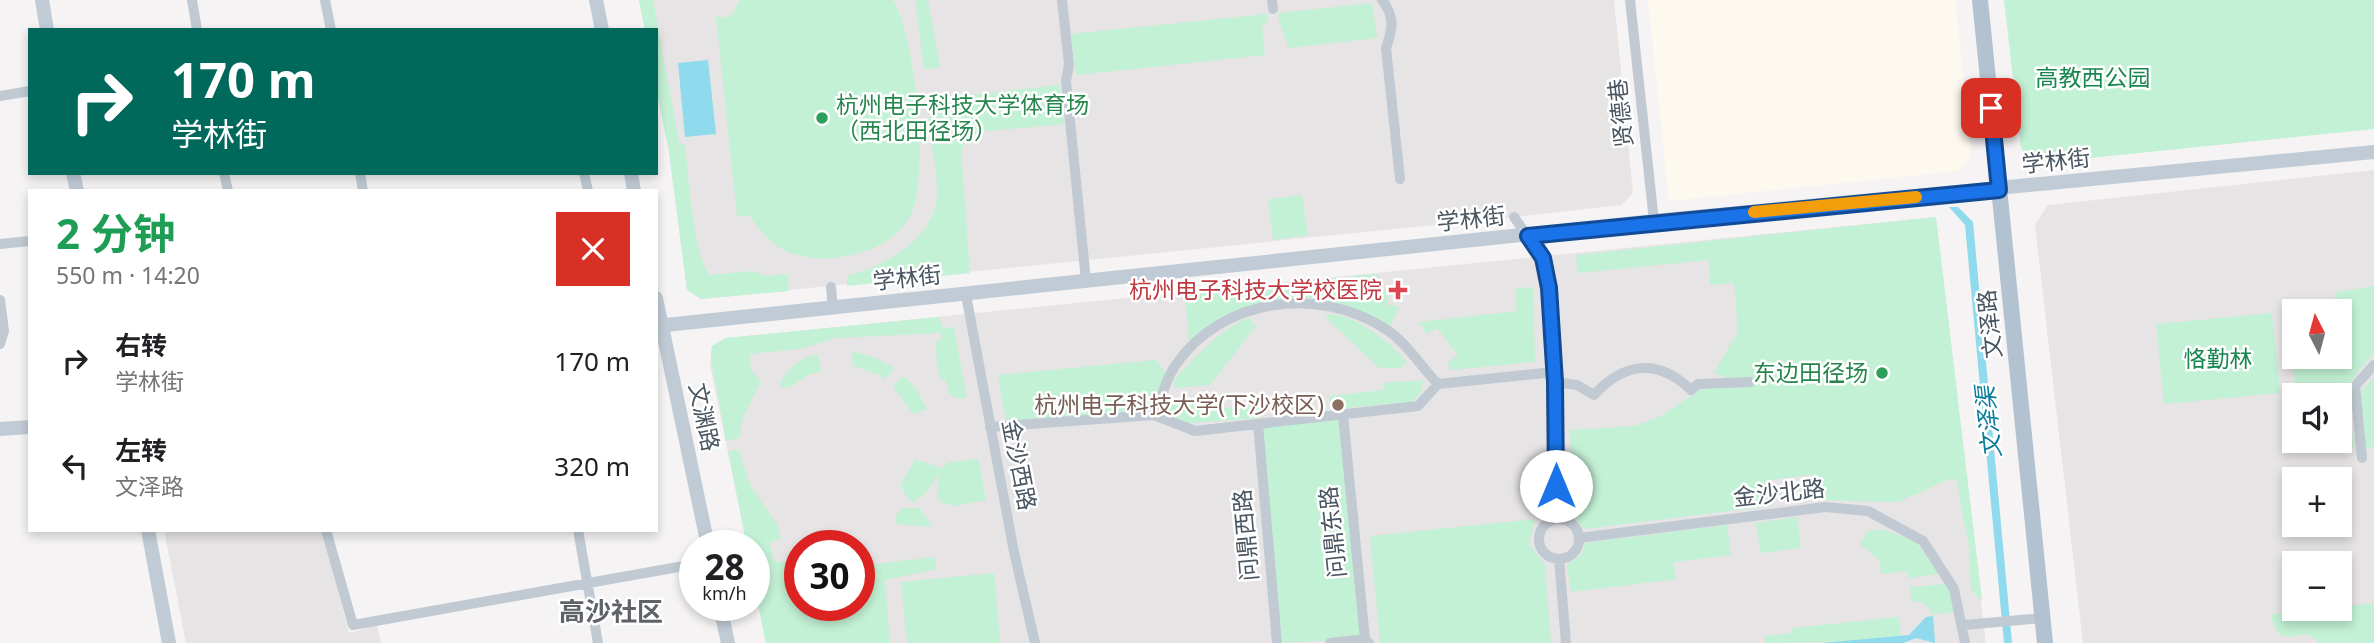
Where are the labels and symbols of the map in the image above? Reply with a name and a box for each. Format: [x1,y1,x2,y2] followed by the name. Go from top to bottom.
[2036,61,2151,93] park label: 高教西公园
[1600,77,1640,149] street label: 贤德巷
[1961,78,2021,138] pin
[836,88,1089,146] place label: 杭州电子科技大学体育场 （西北田径场）
[814,110,830,126] marker: 杭州电子科技大学体育场 （西北田径场）
[2020,140,2092,180] street label: 学林街
[1435,198,1507,238] street label: 学林街
[871,257,943,297] street label: 学林街
[1129,273,1382,305] place label: 杭州电子科技大学校医院
[1388,280,1408,300] marker: 杭州电子科技大学校医院
[1969,288,2009,360] street label: 文泽路
[2282,299,2352,369] north arrow
[2184,342,2253,374] park label: 恪勤林
[1753,356,1868,388] place label: 东边田径场
[1874,365,1890,381] marker: 东边田径场
[682,380,728,454] street label: 文渊路
[1967,382,2008,460] water label: 文泽渠
[1034,388,1324,420] place label: 杭州电子科技大学(下沙校区)
[1330,397,1346,413] marker: 杭州电子科技大学(下沙校区)
[995,417,1044,513] street label: 金沙西路
[1519,449,1593,523] position arrow
[1731,471,1826,513] street label: 金沙北路
[1311,485,1353,580] street label: 问鼎东路
[1225,488,1265,582] street label: 问鼎西路
[784,530,875,621] speed limit sign: 30
[559,593,663,629] district label: 高沙社区

